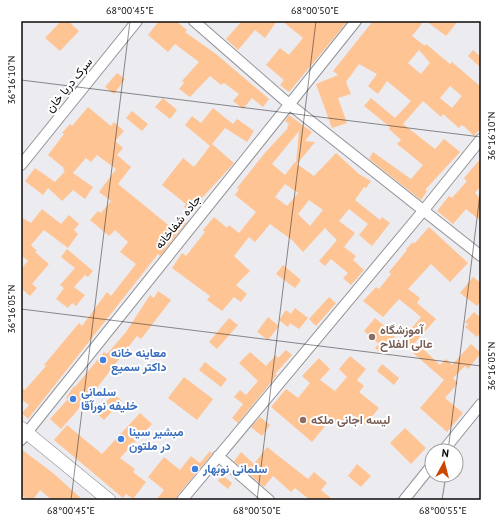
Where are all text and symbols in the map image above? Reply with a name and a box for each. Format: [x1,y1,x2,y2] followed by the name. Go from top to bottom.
[106,4,154,17] text: 68°00'45"E
[291,4,339,17] text: 68°00'50"E
[42,54,96,116] street label: سرک دریا خان
[5,55,18,105] text: 36°16'10"N
[485,111,498,161] text: 36°16'10"N
[151,192,204,252] street label: جاده شفاخانه
[5,284,18,334] text: 36°16'05"N
[380,322,433,352] place label: آموزشگاه عالی الفلاح
[367,332,377,342] marker: آموزشگاه عالی الفلاح
[485,341,498,391] text: 36°16'05"N
[111,345,167,375] place label: معاینه خانه داکتر سمیع
[98,355,108,365] marker: معاینه خانه داکتر سمیع
[81,384,138,414] place label: سلمانی خلیفه نورآقا
[68,394,78,404] marker: سلمانی خلیفه نورآقا
[311,412,390,427] place label: لیسه اجانی ملکه
[298,415,308,425] marker: لیسه اجانی ملکه
[129,424,184,454] place label: مبشیر سینا در ملتون
[116,434,126,444] marker: مبشیر سینا در ملتون
[424,443,464,483] north arrow
[441,446,450,460] text: N
[202,461,268,477] place label: سلمانی نوبهار
[190,464,200,474] marker: سلمانی نوبهار
[47,504,95,517] text: 68°00'45"E
[233,504,281,517] text: 68°00'50"E
[419,504,467,517] text: 68°00'55"E

